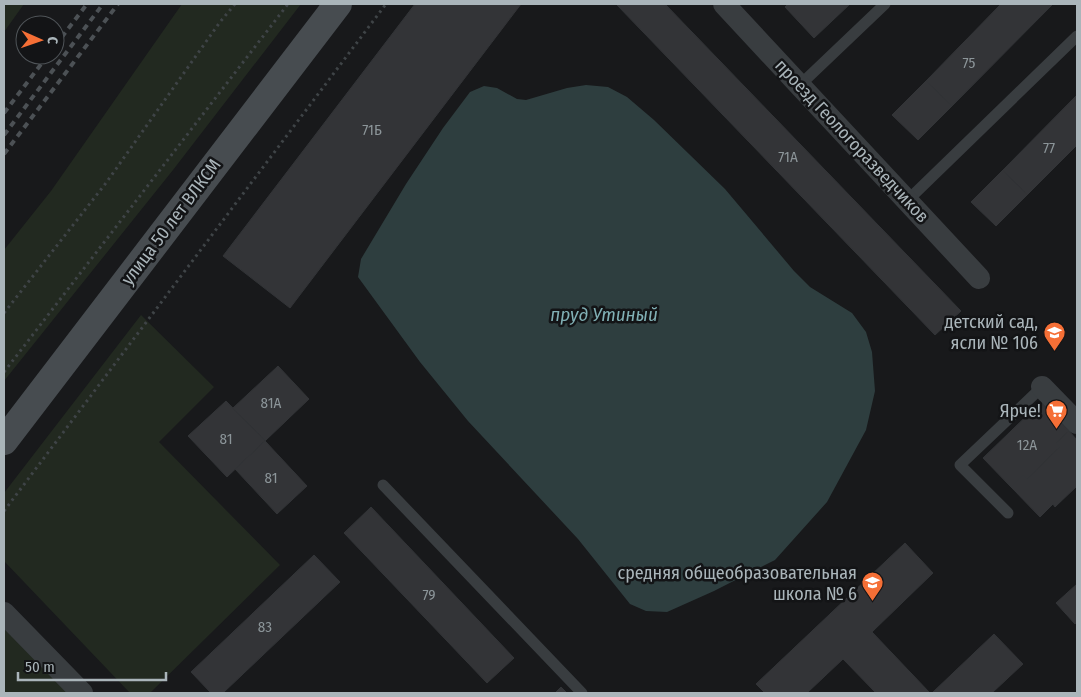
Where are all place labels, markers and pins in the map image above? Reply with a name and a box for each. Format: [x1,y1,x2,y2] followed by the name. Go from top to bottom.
[945,311,1038,354] place label: детский сад, ясли № 106
[1042,320,1066,351] school or university icon: детский сад, ясли № 106
[1045,399,1069,430] supermarket icon: Ярче!
[1000,400,1041,422] place label: Ярче!
[618,562,857,605] place label: средняя общеобразовательная школа № 6
[861,571,885,602] school or university icon: средняя общеобразовательная школа № 6

